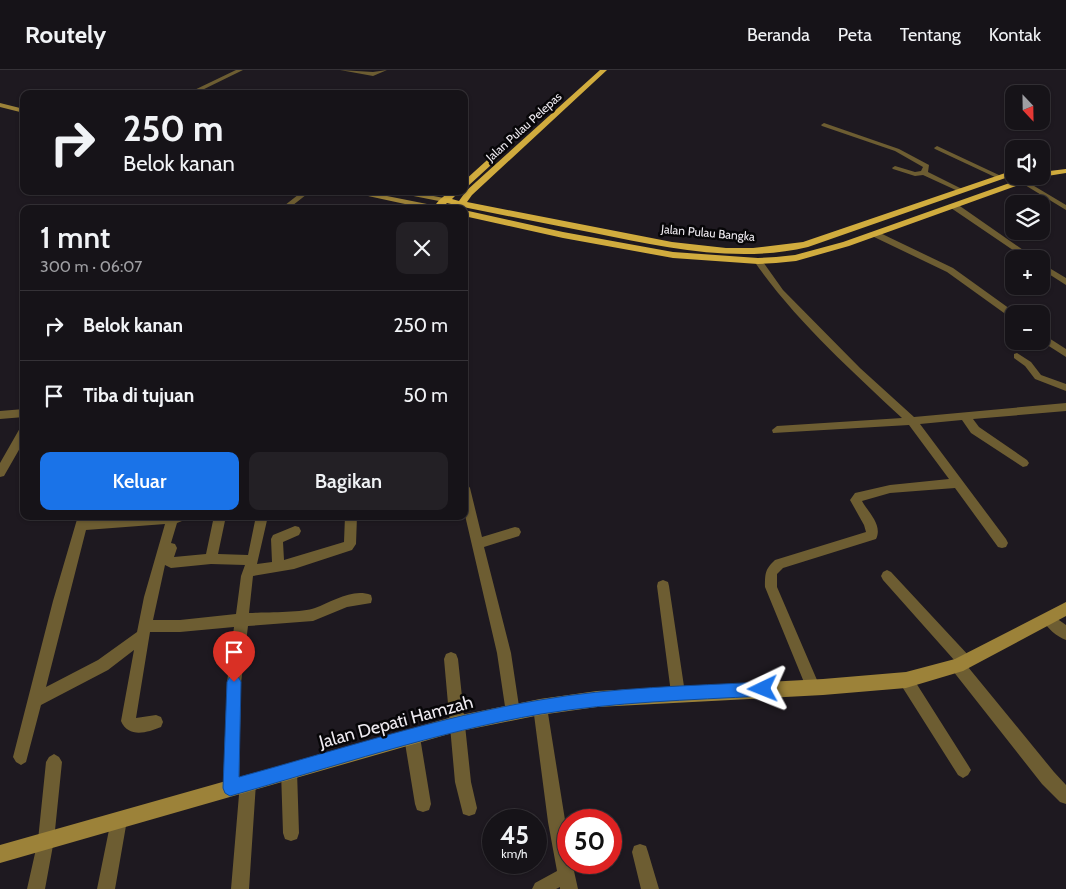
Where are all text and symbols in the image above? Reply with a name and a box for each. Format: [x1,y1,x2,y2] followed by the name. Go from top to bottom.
[25,20,106,49] text: Routely
[747,24,810,46] text: Beranda
[838,24,872,46] text: Peta
[900,24,961,46] text: Tentang
[989,24,1041,46] text: Kontak
[1005,85,1050,130] north arrow
[1005,85,1050,350] map controls
[482,89,565,165] street label: Jalan Pulau Pelepas
[123,107,223,150] text: 250 m
[40,110,105,175] icon: right
[1005,140,1050,185] button: sound
[123,150,235,177] text: Belok kanan
[1005,195,1050,240] button: layers
[40,219,110,256] text: 1 mnt
[660,221,756,244] street label: Jalan Pulau Bangka
[396,222,448,274] button: close
[1005,250,1050,295] button: +
[40,257,142,276] text: 300 m · 06:07
[1005,305,1050,350] button: −
[40,312,68,340] icon: right
[83,314,183,337] text: Belok kanan
[394,314,448,337] text: 250 m
[40,382,68,410] icon: arrive
[83,384,194,407] text: Tiba di tujuan
[404,384,448,407] text: 50 m
[40,452,239,510] button: Keluar
[249,452,448,510] button: Bagikan
[213,631,255,682] pin
[220,638,248,666] icon: arrive
[736,662,788,714] position arrow
[316,691,475,753] street label: Jalan Depati Hamzah
[557,809,622,874] speed limit sign: 50
[500,820,529,850] text: 45
[501,846,528,861] text: km/h

